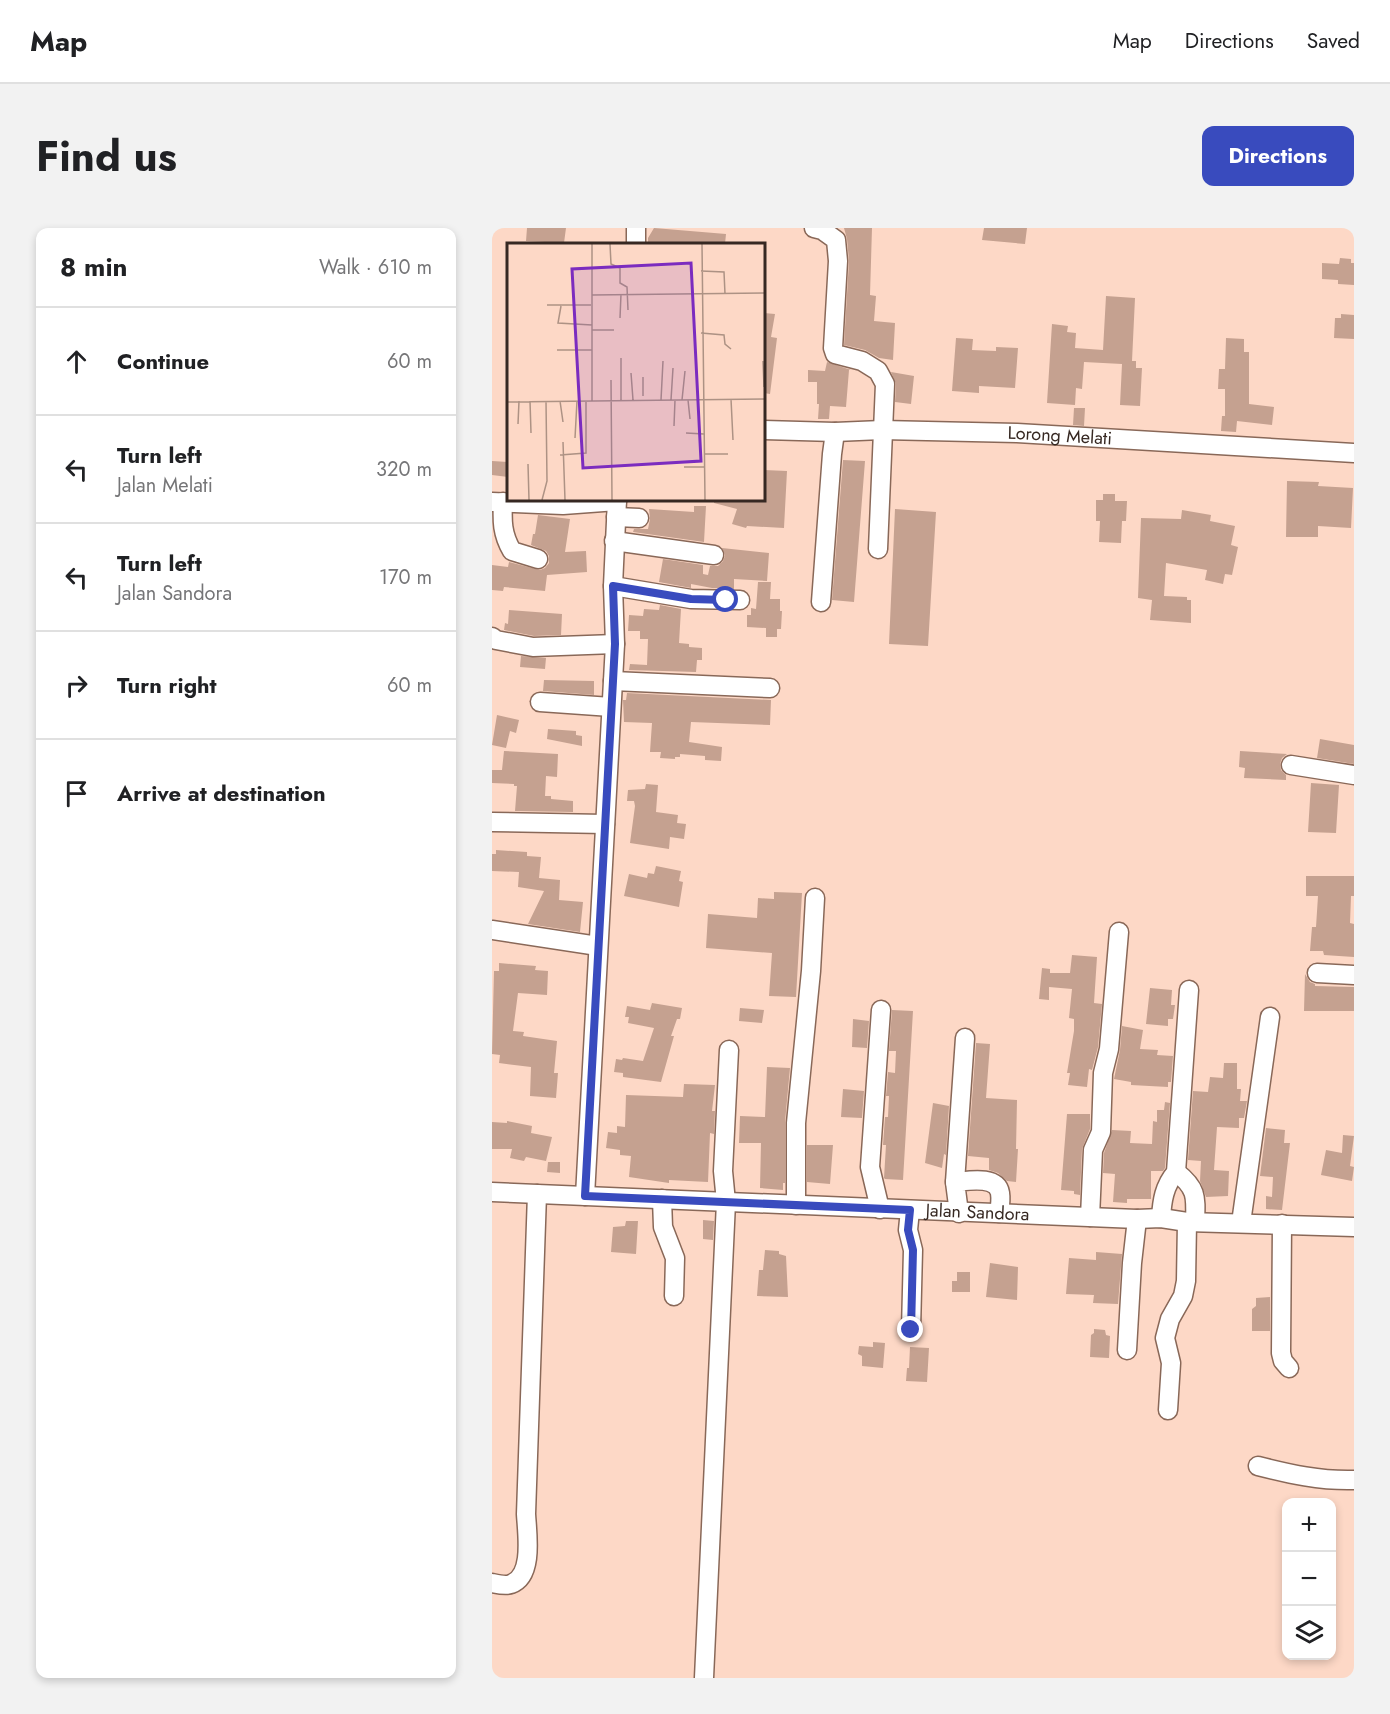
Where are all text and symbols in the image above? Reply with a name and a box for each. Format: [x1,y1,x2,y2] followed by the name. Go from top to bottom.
[30,21,87,62] text: Map
[1113,26,1152,56] text: Map
[1185,26,1274,56] text: Directions
[1307,26,1360,56] text: Saved
[36,126,177,187] text: Find us
[1202,126,1354,186] button: Directions
[507,243,765,501] inset map
[60,248,128,286] text: 8 min
[319,253,432,282] text: Walk · 610 m
[60,345,93,378] icon: ahead
[117,345,209,377] text: Continue
[387,347,432,376] text: 60 m
[1007,420,1113,452] street label: Lorong Melati
[117,439,202,471] text: Turn left
[60,453,93,486] icon: left
[376,455,432,484] text: 320 m
[117,471,213,500] text: Jalan Melati
[117,547,202,579] text: Turn left
[60,561,93,594] icon: left
[379,563,432,592] text: 170 m
[117,579,232,608] text: Jalan Sandora
[712,586,738,612] route start
[60,669,93,702] icon: right
[117,669,217,701] text: Turn right
[387,671,432,700] text: 60 m
[60,777,93,810] icon: arrive
[117,777,326,809] text: Arrive at destination
[923,1197,1030,1227] street label: Jalan Sandora
[897,1316,923,1342] route end
[1282,1498,1336,1660] map controls
[1282,1498,1336,1552] button: +
[1282,1552,1336,1606] button: −
[1282,1606,1336,1660] button: layers

